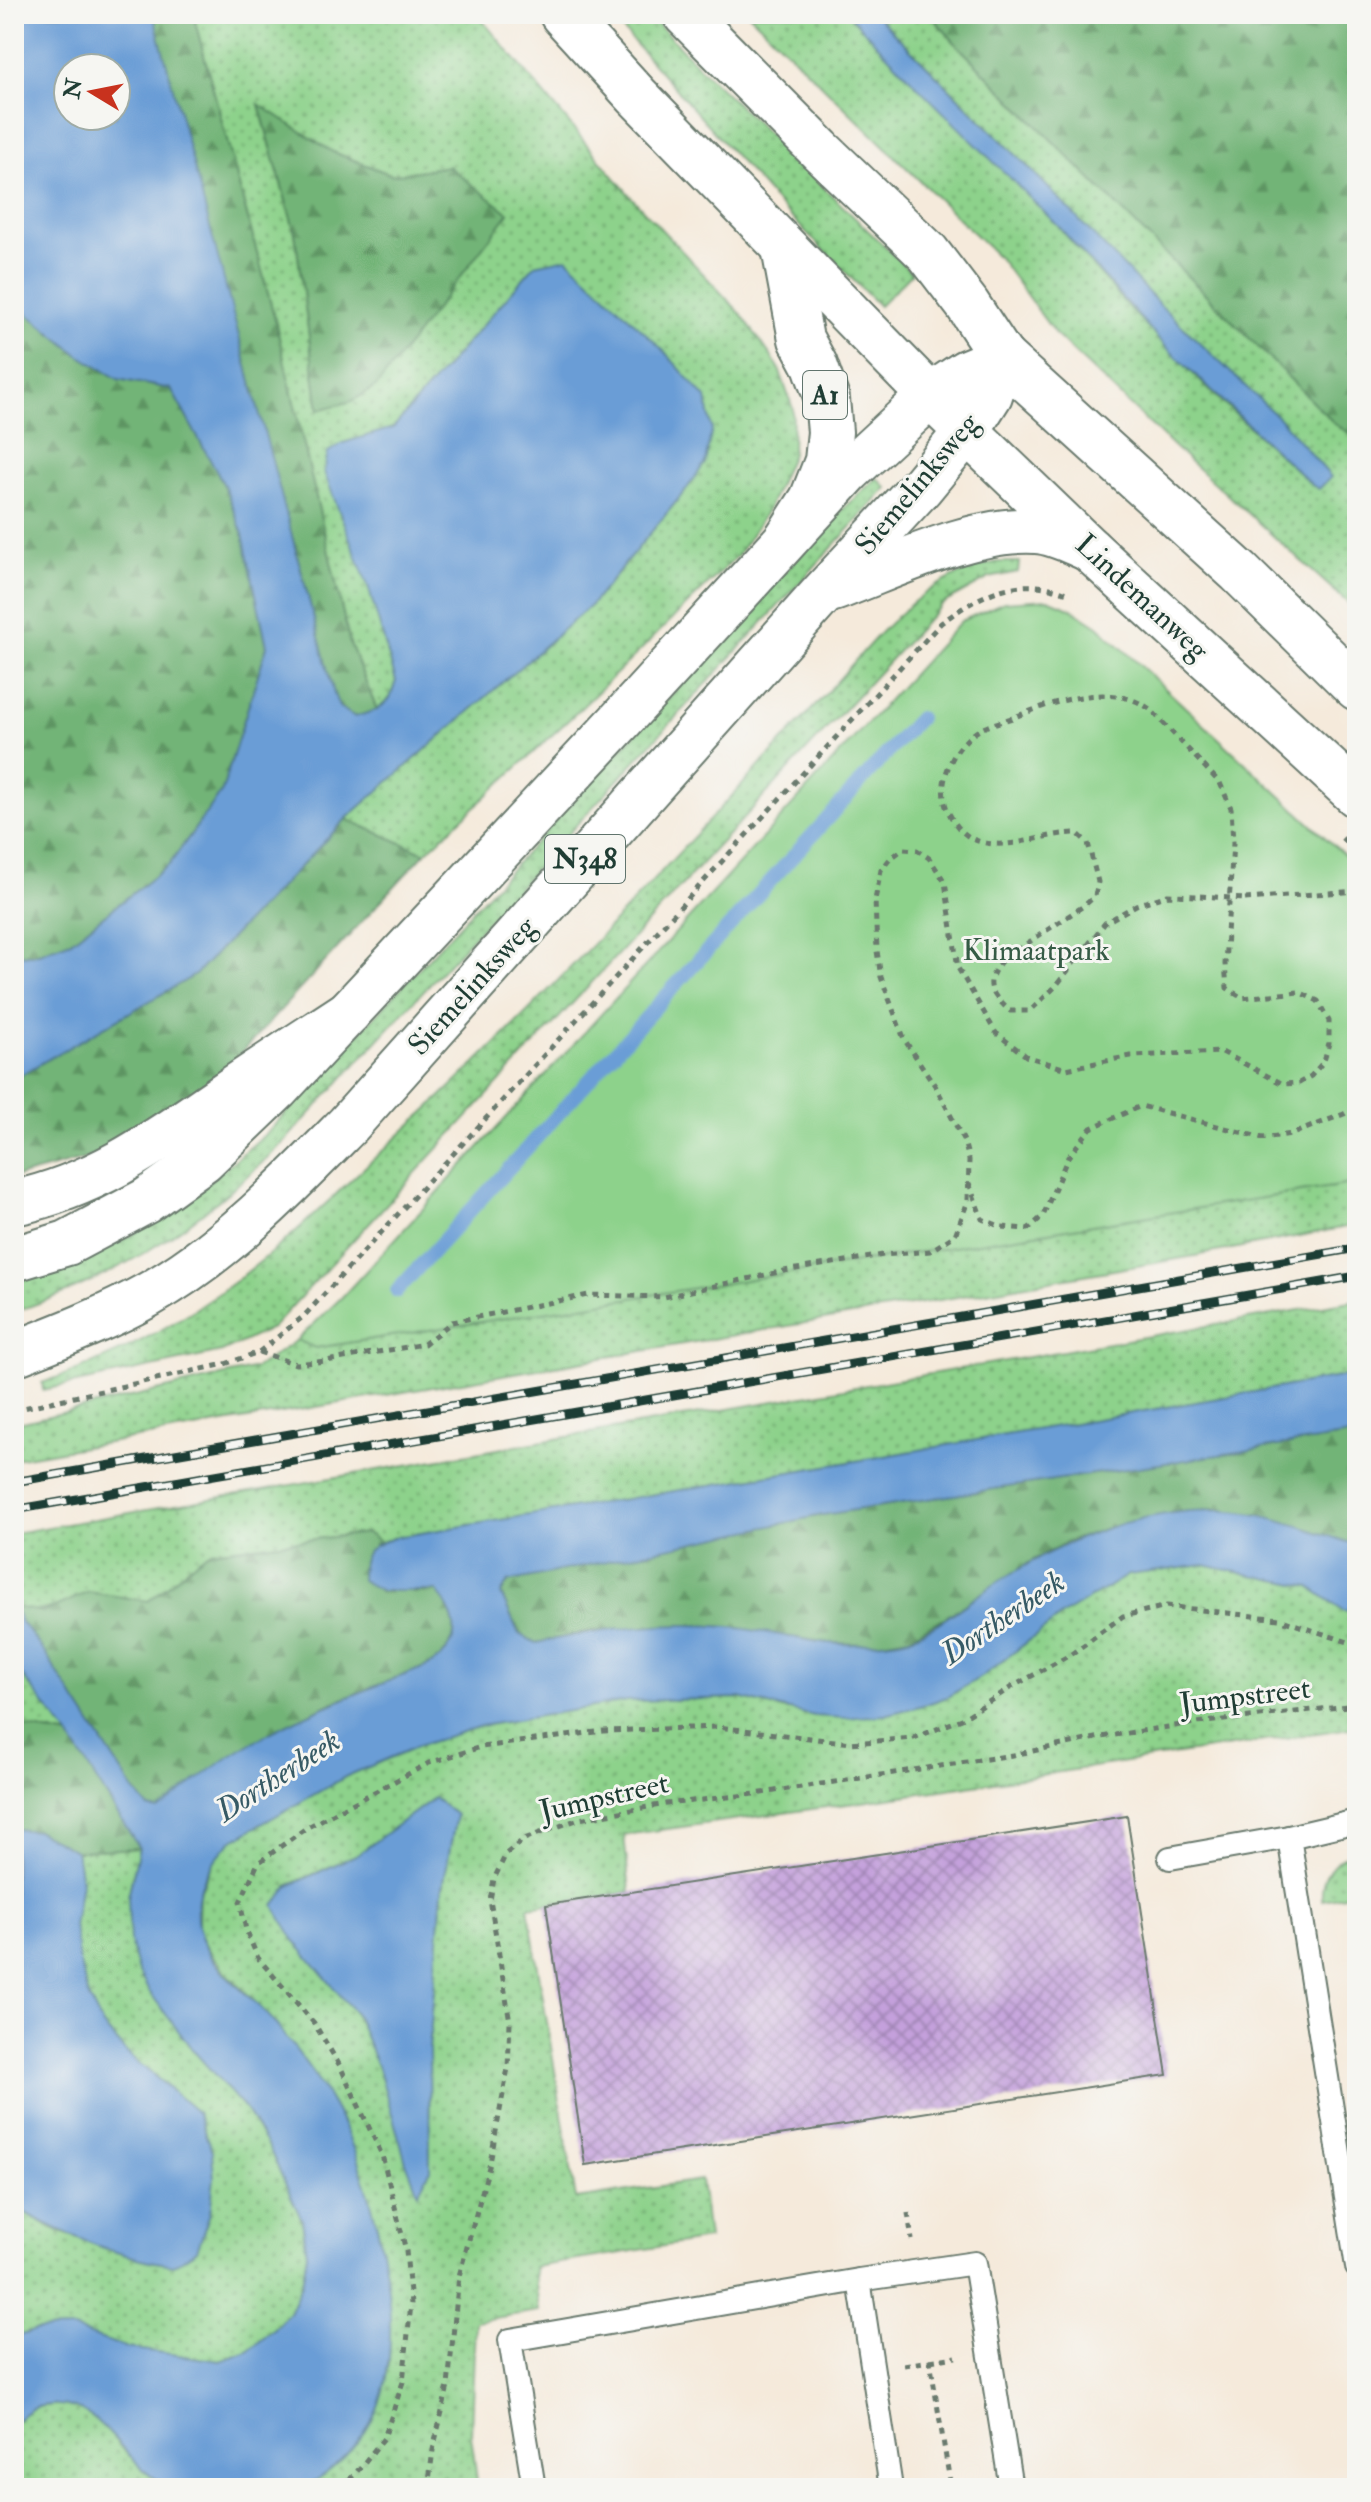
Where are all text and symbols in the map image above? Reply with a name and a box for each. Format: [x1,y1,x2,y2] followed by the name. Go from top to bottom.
[52,52,132,132] north arrow
[58,76,89,102] text: N
[803,371,847,419] road number: A1
[847,405,988,562] street label: Siemelinksweg
[1068,526,1217,669] street label: Lindemanweg
[545,835,625,883] road number: N348
[400,908,545,1063] street label: Siemelinksweg
[962,932,1110,969] park label: Klimaatpark
[933,1562,1072,1674] water label: Dortherbeek
[1177,1670,1313,1722] street label: Jumpstreet
[207,1721,348,1832] water label: Dortherbeek
[535,1764,672,1830] street label: Jumpstreet

